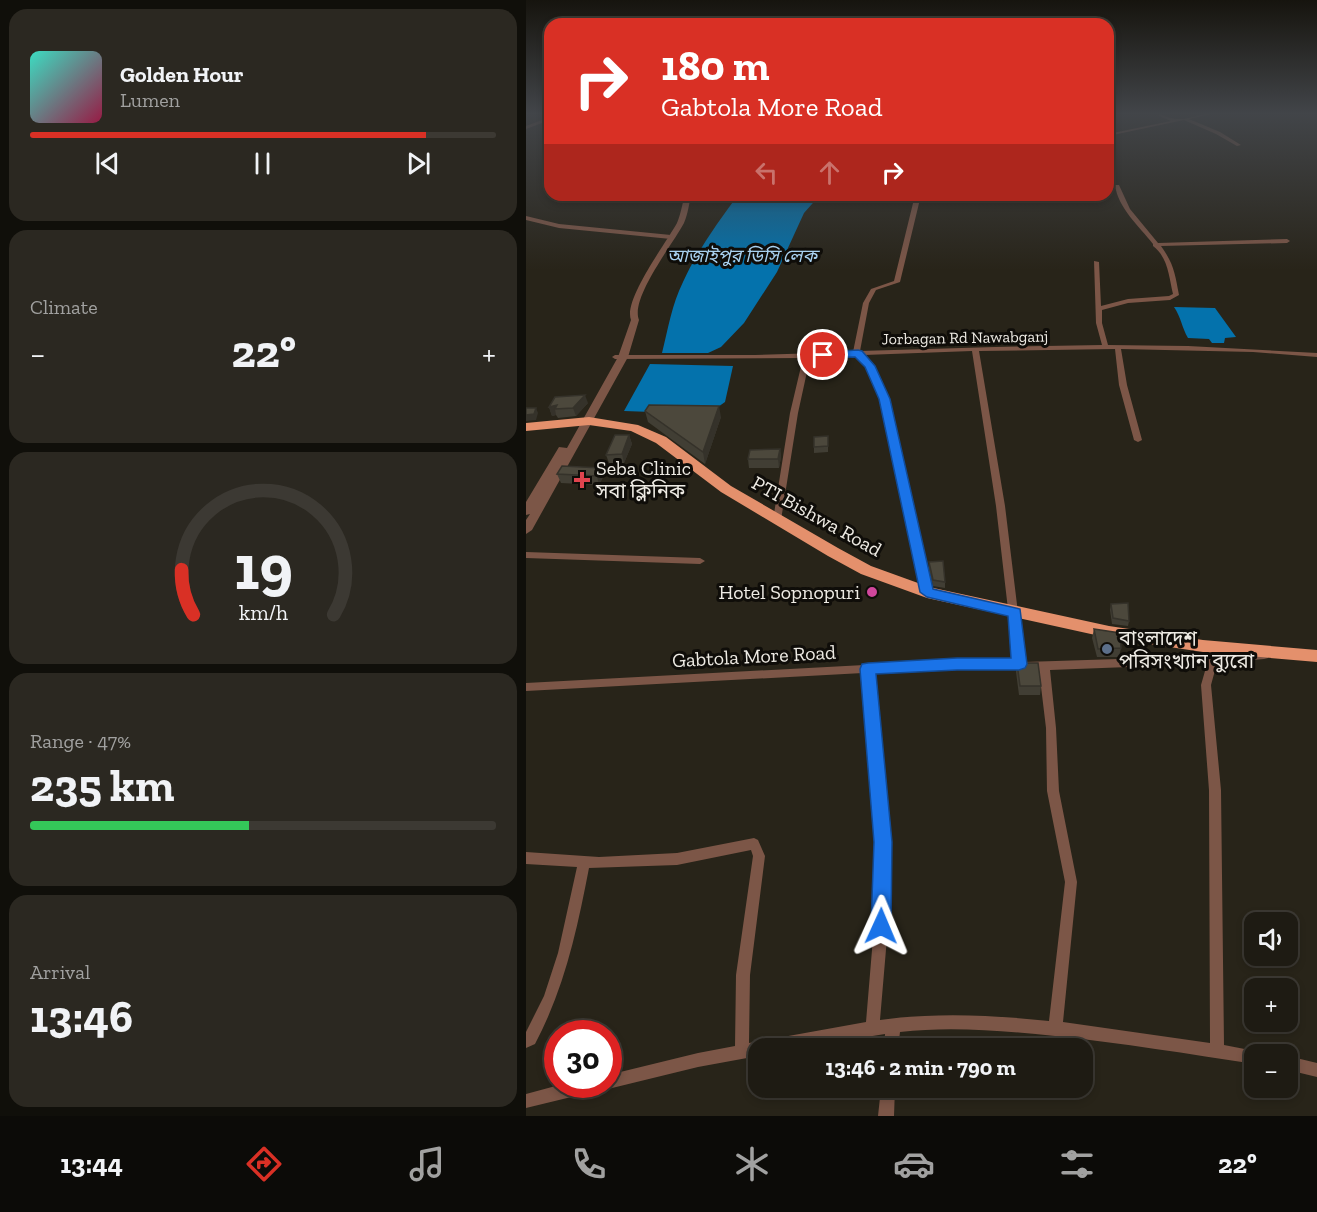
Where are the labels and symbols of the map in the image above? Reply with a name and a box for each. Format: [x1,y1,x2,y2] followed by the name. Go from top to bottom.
[667,245,821,267] water label: আজাইপুর ডিসি লেক
[882,327,1048,348] street label: Jorbagan Rd Nawabganj
[797,329,848,380] pin
[595,456,691,503] place label: Seba Clinic সবা ক্লিনিক
[748,470,886,562] street label: PTI Bishwa Road
[573,471,591,489] marker: Seba Clinic সবা ক্লিনিক
[719,580,860,604] place label: Hotel Sopnopuri
[865,585,879,599] marker: Hotel Sopnopuri
[1118,626,1255,673] place label: বাংলাদেশ পরিসংখ্যান ব্যুরো
[671,640,837,672] street label: Gabtola More Road
[1100,642,1114,656] marker: বাংলাদেশ পরিসংখ্যান ব্যুরো
[849,894,913,958] position arrow
[544,1020,622,1098] speed limit sign: 30

